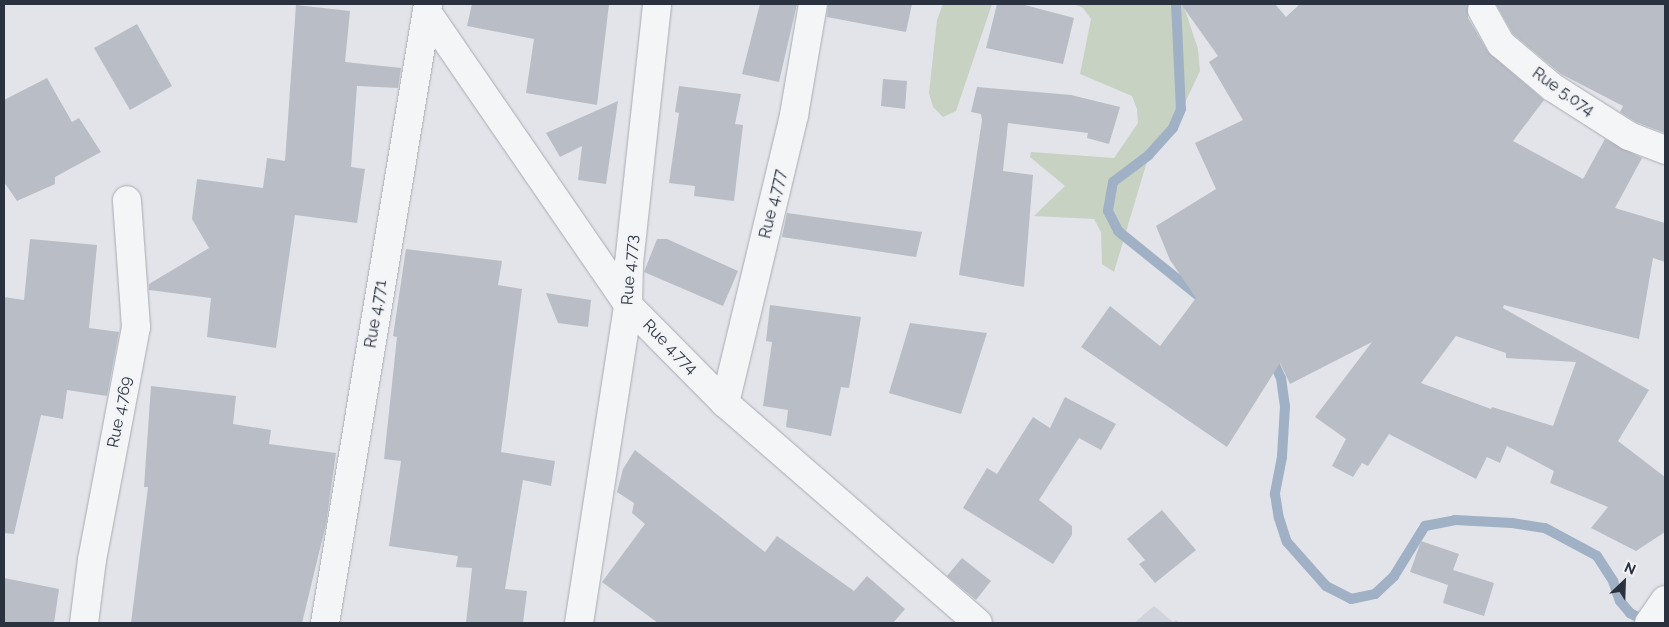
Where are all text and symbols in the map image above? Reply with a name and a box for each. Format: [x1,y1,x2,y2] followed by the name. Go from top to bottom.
[1528,64,1598,120] street label: Rue 5.074
[756,168,790,240] street label: Rue 4.777
[618,234,642,306] street label: Rue 4.773
[361,279,391,349] street label: Rue 4.771
[639,316,701,378] street label: Rue 4.774
[104,375,136,449] street label: Rue 4.769
[1599,557,1649,607] north arrow
[1622,559,1638,578] text: N

